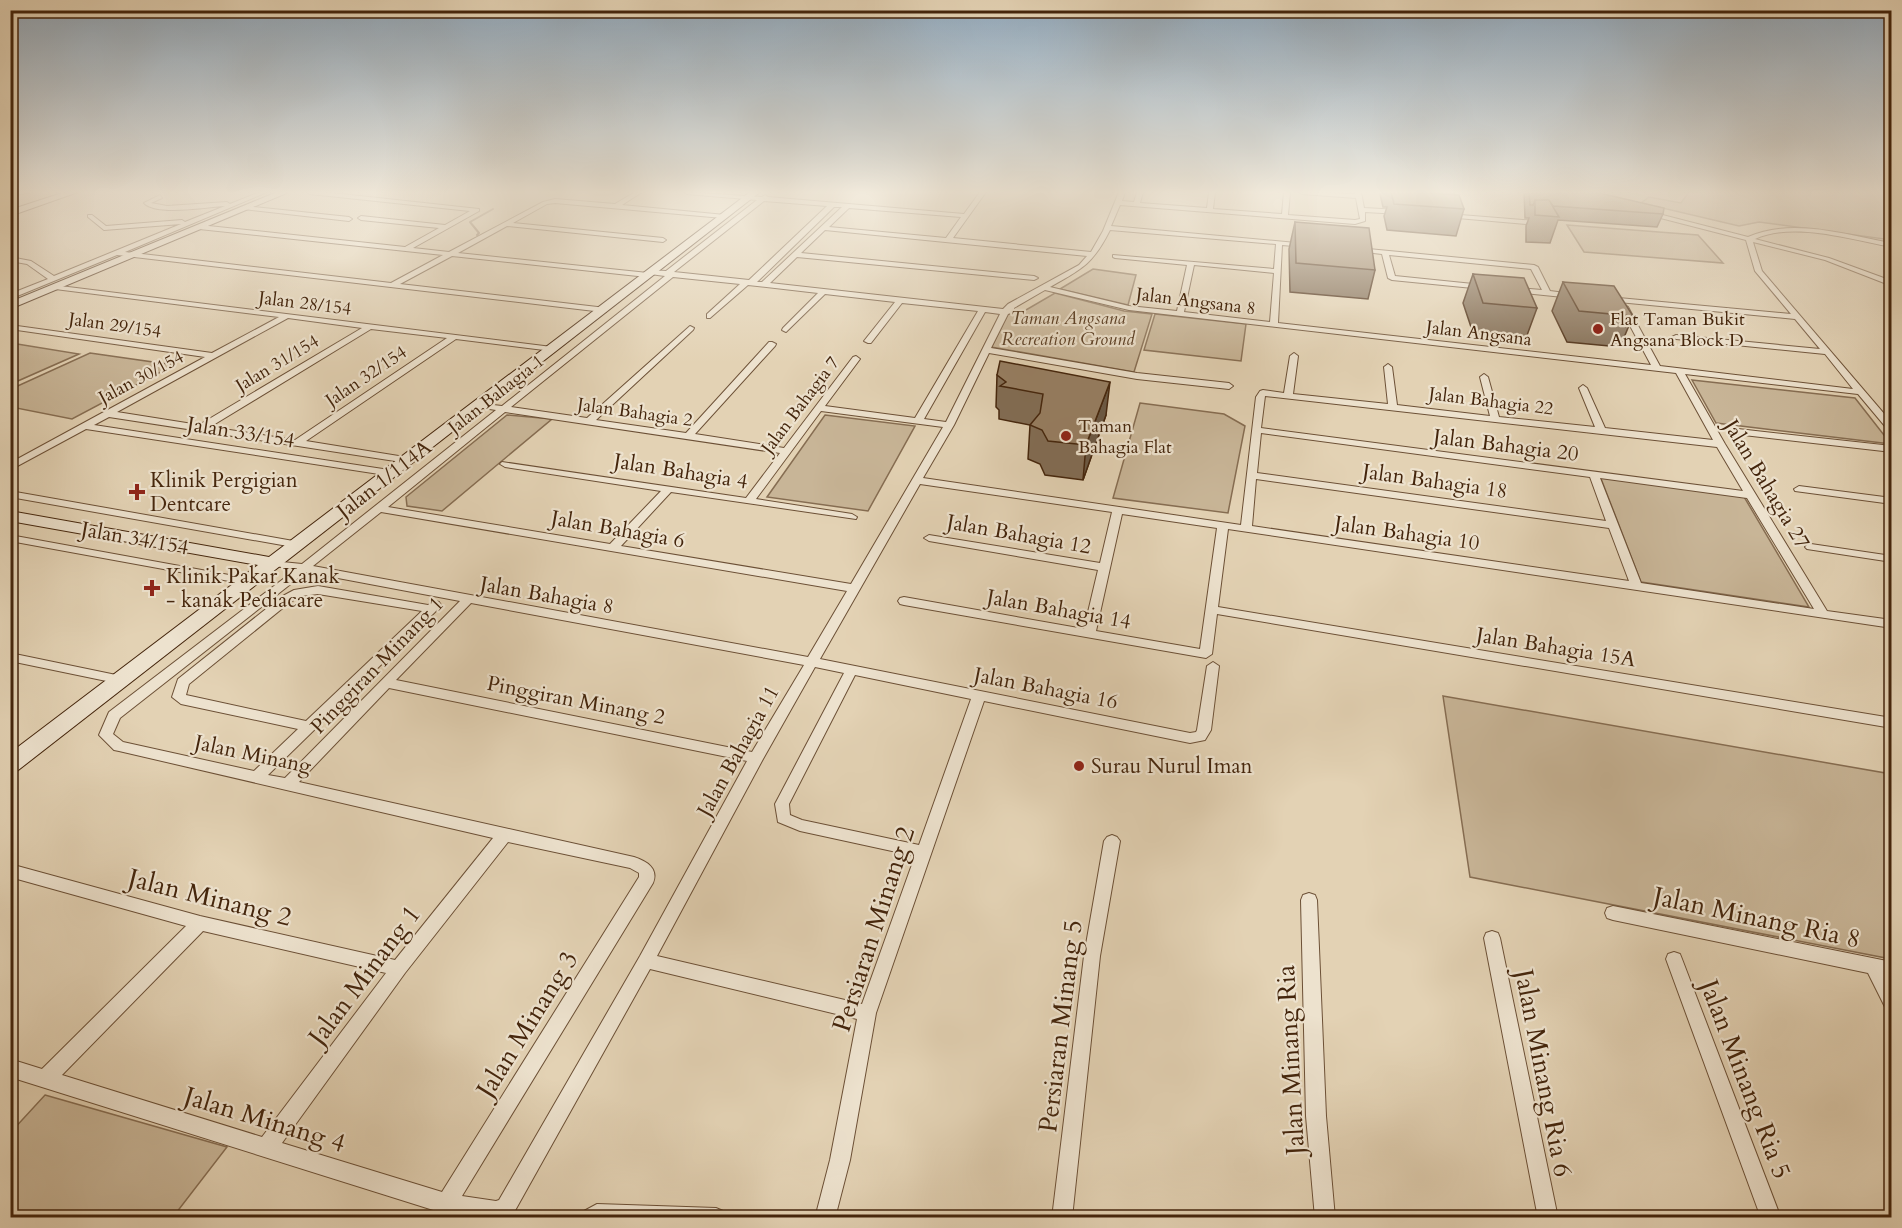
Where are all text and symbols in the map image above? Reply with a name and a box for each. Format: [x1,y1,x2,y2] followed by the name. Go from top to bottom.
[1132,281,1257,321] street label: Jalan Angsana 8
[254,285,353,322] street label: Jalan 28/154
[64,306,163,344] street label: Jalan 29/154
[1001,306,1136,352] park label: Taman Angsana Recreation Ground
[1610,307,1745,353] place label: Flat Taman Bukit Angsana Block D
[1422,314,1533,352] street label: Jalan Angsana
[1591,322,1605,336] marker: Flat Taman Bukit Angsana Block D
[228,329,324,400] street label: Jalan 31/154
[318,340,412,415] street label: Jalan 32/154
[92,345,188,412] street label: Jalan 30/154
[441,349,550,442] street label: Jalan Bahagia 1
[754,351,845,462] street label: Jalan Bahagia 7
[1424,381,1555,422] street label: Jalan Bahagia 22
[573,392,694,433] street label: Jalan Bahagia 2
[182,409,297,455] street label: Jalan 33/154
[1715,412,1817,555] street label: Jalan Bahagia 27
[1078,414,1172,460] place label: Taman Bahagia Flat
[1429,422,1580,469] street label: Jalan Bahagia 20
[1059,429,1073,443] marker: Taman Bahagia Flat
[329,433,438,527] street label: Jalan 1/114A
[609,446,750,496] street label: Jalan Bahagia 4
[1358,457,1509,506] street label: Jalan Bahagia 18
[150,466,298,519] place label: Klinik Pergigian Dentcare
[128,483,146,501] marker: Klinik Pergigian Dentcare
[546,503,687,556] street label: Jalan Bahagia 6
[942,507,1094,561] street label: Jalan Bahagia 12
[1330,509,1481,558] street label: Jalan Bahagia 10
[76,514,191,562] street label: Jalan 34/154
[166,562,340,615] place label: Klinik Pakar Kanak - kanak Pediacare
[475,569,616,622] street label: Jalan Bahagia 8
[143,579,161,597] marker: Klinik Pakar Kanak - kanak Pediacare
[982,582,1134,636] street label: Jalan Bahagia 14
[304,590,451,740] street label: Pinggiran Minang 1
[1471,620,1638,674] street label: Jalan Bahagia 15A
[969,660,1120,717] street label: Jalan Bahagia 16
[484,669,668,732] street label: Pinggiran Minang 2
[689,680,787,825] street label: Jalan Bahagia 11
[189,727,314,781] street label: Jalan Minang
[1091,752,1253,781] place label: Surau Nurul Iman
[1072,759,1086,773] marker: Surau Nurul Iman
[824,822,923,1036] street label: Persiaran Minang 2
[121,859,295,935] street label: Jalan Minang 2
[1646,878,1864,957] street label: Jalan Minang Ria 8
[298,898,429,1056] street label: Jalan Minang 1
[1030,918,1091,1134] street label: Persiaran Minang 5
[466,944,587,1108] street label: Jalan Minang 3
[1505,962,1581,1180] street label: Jalan Minang Ria 6
[1268,964,1313,1160] street label: Jalan Minang Ria
[1690,971,1800,1184] street label: Jalan Minang Ria 5
[176,1077,350,1161] street label: Jalan Minang 4

